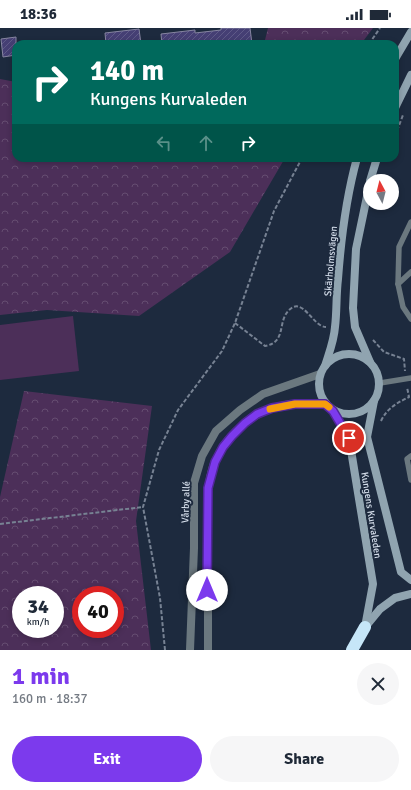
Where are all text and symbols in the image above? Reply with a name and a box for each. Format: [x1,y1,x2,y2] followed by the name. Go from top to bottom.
[20,5,57,23] text: 18:36
[90,54,164,88] text: 140 m
[24,56,76,108] icon: right
[90,88,247,110] text: Kungens Kurvaleden
[153,132,175,154] icon: left
[195,132,217,154] icon: ahead
[237,132,259,154] icon: right
[363,174,399,210] north arrow
[363,174,399,210] map controls
[322,225,340,297] street label: Skärholmsvägen
[332,421,366,455] pin
[338,427,360,449] icon: arrive
[358,471,384,559] street label: Kungens Kurvaleden
[179,481,193,523] street label: Vårby allé
[186,569,228,611] position arrow
[72,586,124,638] speed limit sign: 40
[27,594,49,619] text: 34
[27,616,49,628] text: km/h
[12,661,70,691] text: 1 min
[357,663,399,705] button: close
[12,691,88,707] text: 160 m · 18:37
[12,736,202,782] button: Exit
[210,736,399,782] button: Share

